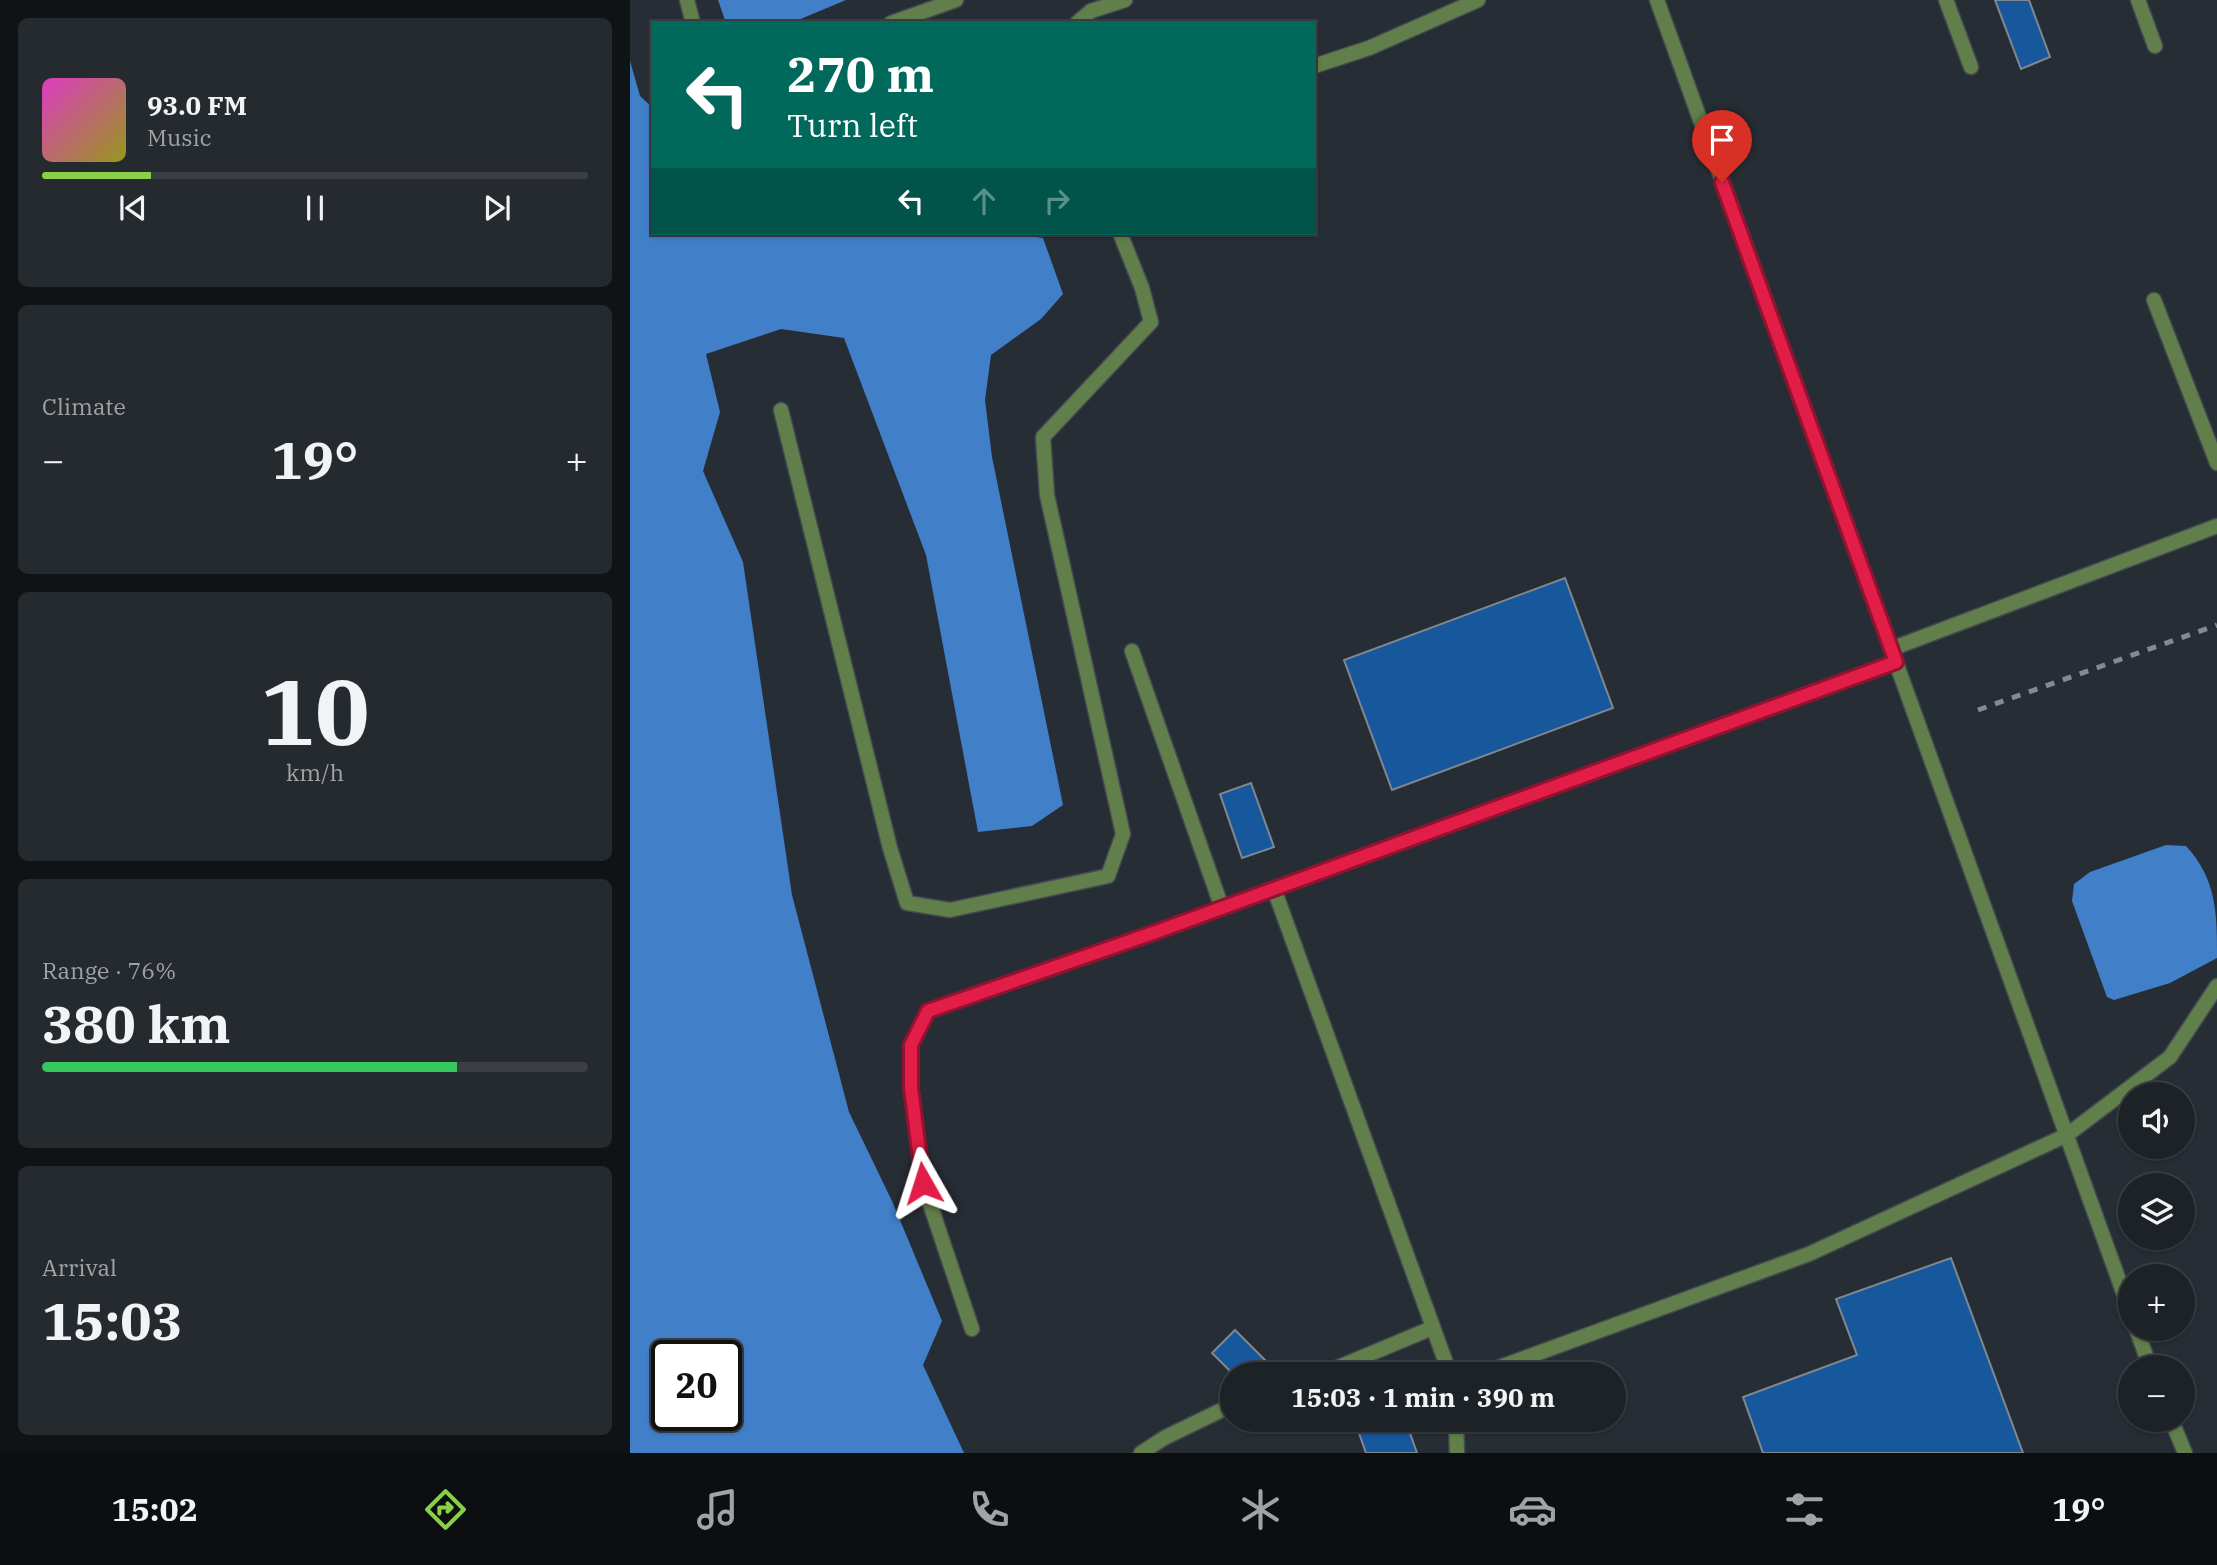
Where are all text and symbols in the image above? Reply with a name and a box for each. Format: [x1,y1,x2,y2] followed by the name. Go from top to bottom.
[787,42,934,105] text: 270 m
[672,49,763,140] icon: left
[147,88,247,122] text: 93.0 FM
[787,104,918,146] text: Turn left
[1692,110,1752,182] pin
[1703,121,1741,159] icon: arrive
[147,122,212,152] text: Music
[892,182,930,220] icon: left
[965,182,1003,220] icon: ahead
[1038,182,1076,220] icon: right
[114,189,152,227] icon: previous
[296,189,334,227] icon: pause
[478,189,516,227] icon: next
[42,391,126,421] text: Climate
[272,426,358,493] text: 19°
[42,435,65,484] text: −
[565,435,588,484] text: +
[260,652,370,770] text: 10
[286,757,344,787] text: km/h
[42,955,176,985] text: Range · 76%
[42,990,231,1057] text: 380 km
[2118,1082,2195,1432] map controls
[2118,1082,2195,1159] button: sound
[886,1146,960,1220] position arrow
[2118,1173,2195,1250] button: layers
[42,1252,117,1282] text: Arrival
[2118,1264,2195,1341] button: +
[42,1287,183,1354] text: 15:03
[651,1340,742,1431] speed limit sign: 20
[2118,1355,2195,1432] button: −
[1291,1380,1555,1414] text: 15:03 · 1 min · 390 m
[421,1485,470,1534] icon: directions
[693,1485,742,1534] icon: music
[965,1485,1014,1534] icon: phone
[1236,1485,1285,1534] icon: climate
[1508,1485,1557,1534] icon: car
[1780,1485,1829,1534] icon: filters
[111,1488,198,1530] text: 15:02
[2052,1488,2106,1530] text: 19°

